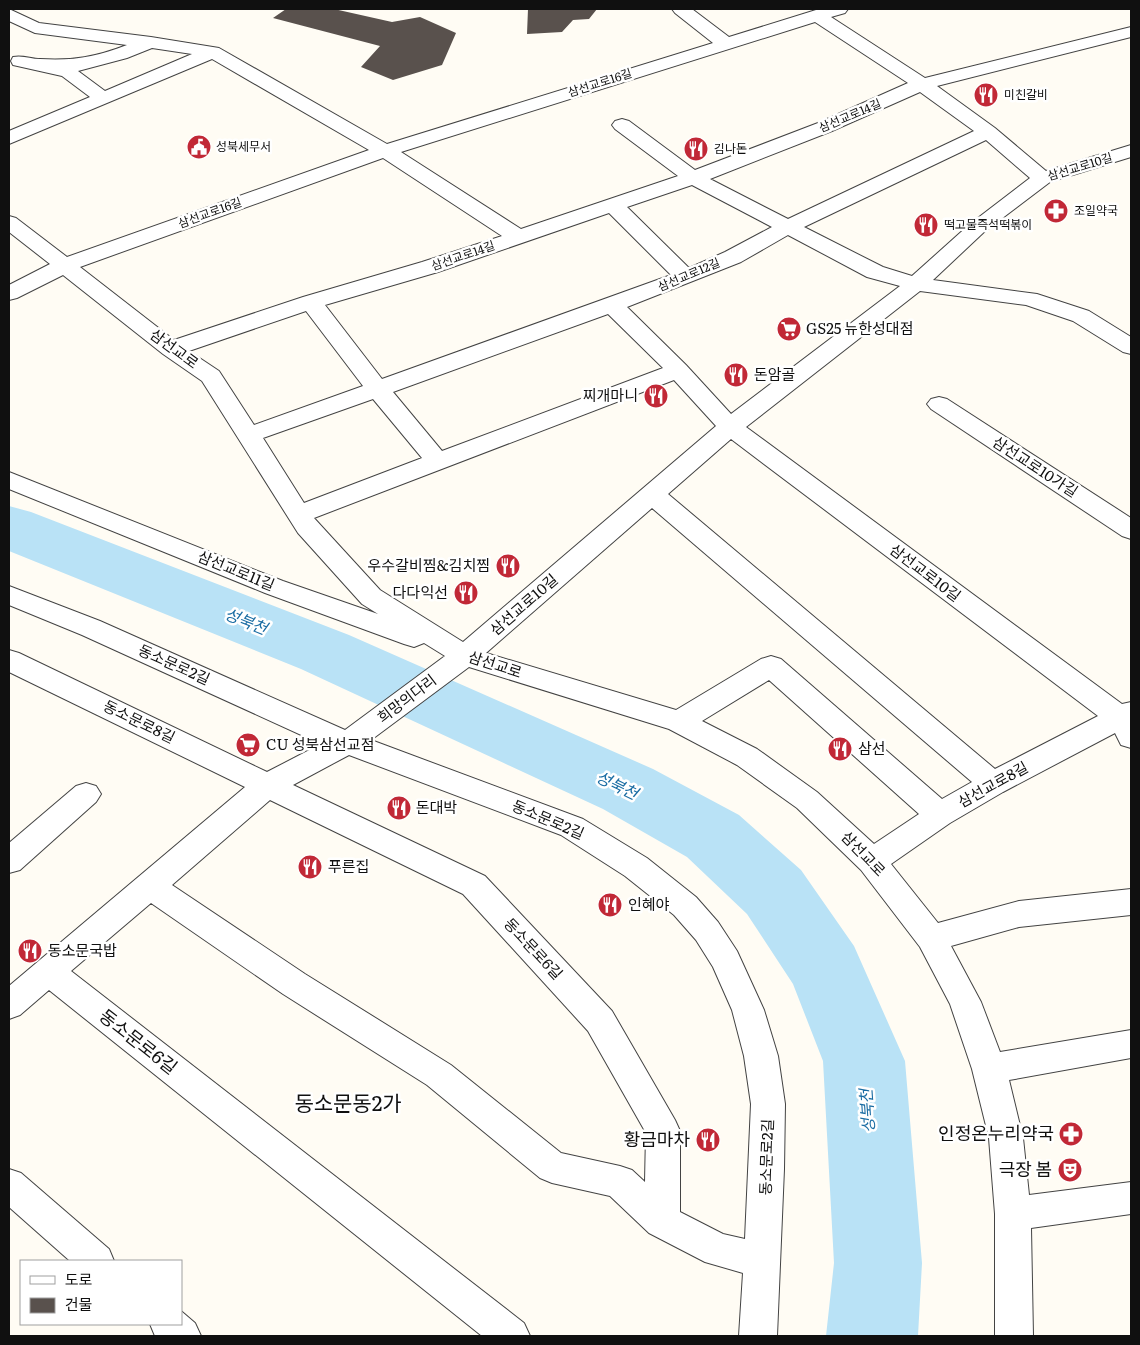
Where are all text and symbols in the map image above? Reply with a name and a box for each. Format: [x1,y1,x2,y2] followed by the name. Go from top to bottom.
[565,63,634,101] street label: 삼선교로16길
[973,82,999,108] restaurant icon: 미친갈비
[1004,85,1048,103] place label: 미친갈비
[816,94,884,136] street label: 삼선교로14길
[186,134,212,160] public building icon: 성북세무서
[683,136,709,162] restaurant icon: 김나돈
[216,137,271,155] place label: 성북세무서
[714,139,747,157] place label: 김나돈
[1045,148,1114,184] street label: 삼선교로10길
[175,192,244,232] street label: 삼선교로16길
[1043,198,1069,224] pharmacy icon: 조일약국
[1074,201,1118,219] place label: 조일약국
[913,212,939,238] restaurant icon: 떡고물즉석떡볶이
[944,215,1032,233] place label: 떡고물즉석떡볶이
[428,236,497,274] street label: 삼선교로14길
[655,253,723,295] street label: 삼선교로12길
[776,316,802,342] supermarket icon: GS25 뉴한성대점
[806,316,913,339] place label: GS25 뉴한성대점
[146,322,204,373] street label: 삼선교로
[723,362,749,388] restaurant icon: 돈암골
[754,362,795,385] place label: 돈암골
[583,383,638,406] place label: 찌개마니
[643,383,669,409] restaurant icon: 찌개마니
[989,430,1083,502] street label: 삼선교로10가길
[886,537,966,606] street label: 삼선교로10길
[195,544,279,595] street label: 삼선교로11길
[367,553,490,576] place label: 우수갈비찜&김치찜
[495,553,521,579] restaurant icon: 우수갈비찜&김치찜
[484,568,562,640] street label: 삼선교로10길
[393,580,448,603] place label: 다다익선
[453,580,479,606] restaurant icon: 다다익선
[221,601,273,640] water label: 성북천
[135,638,214,690] street label: 동소문로2길
[466,644,525,683] street label: 삼선교로
[372,668,441,728] street label: 희망의다리
[100,693,179,748] street label: 동소문로8길
[235,732,261,758] supermarket icon: CU 성북삼선교점
[266,732,374,755] place label: CU 성북삼선교점
[827,736,853,762] restaurant icon: 삼선
[858,736,886,759] place label: 삼선
[953,755,1032,812] street label: 삼선교로8길
[592,764,645,806] water label: 성북천
[509,793,588,844] street label: 동소문로2길
[386,795,412,821] restaurant icon: 돈대박
[416,795,458,818] place label: 돈대박
[837,825,892,881] street label: 삼선교로
[297,854,323,880] restaurant icon: 푸른집
[328,854,369,877] place label: 푸른집
[597,892,623,918] restaurant icon: 인혜야
[628,892,670,915] place label: 인혜야
[499,912,569,984] street label: 동소문로6길
[17,938,43,964] restaurant icon: 동소문국밥
[48,938,117,961] place label: 동소문국밥
[94,1002,184,1080] street label: 동소문로6길
[294,1086,402,1117] district label: 동소문동2가
[852,1086,880,1134] water label: 성북천
[753,1118,778,1196] street label: 동소문로2길
[938,1119,1054,1146] place label: 인정온누리약국
[1058,1121,1084,1147] pharmacy icon: 인정온누리약국
[624,1125,690,1152] place label: 황금마차
[695,1127,721,1153] restaurant icon: 황금마차
[999,1155,1052,1182] place label: 극장 봄
[1057,1157,1083,1183] theatre icon: 극장 봄
[20,1260,182,1325] legend
[65,1267,93,1290] text: 도로
[65,1292,93,1315] text: 건물

